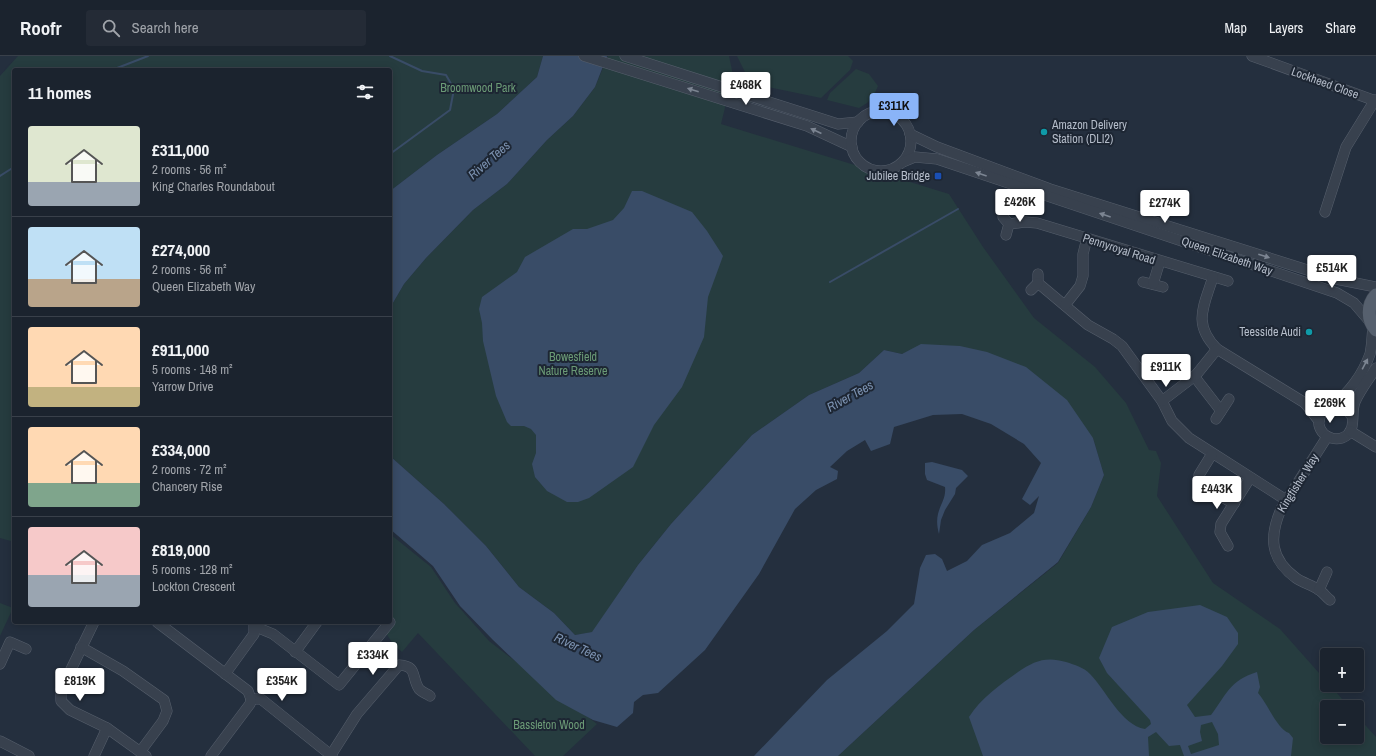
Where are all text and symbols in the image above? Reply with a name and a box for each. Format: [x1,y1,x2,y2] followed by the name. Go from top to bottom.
[86,10,366,46] search box
[20,15,62,41] text: Roofr
[100,17,122,39] icon: search
[132,17,199,38] text: Search here
[1225,19,1247,37] text: Map
[1269,19,1303,37] text: Layers
[1325,19,1356,37] text: Share
[1289,63,1361,103] street label: Lockheed Close
[718,72,774,106] pin: £468K
[730,76,762,93] text: £468K
[440,80,516,96] park label: Broomwood Park
[28,81,92,104] text: 11 homes
[354,81,376,103] icon: filters
[687,87,699,93] one-way arrow
[866,93,922,127] pin: £311K
[879,97,909,114] text: £311K
[1051,117,1127,147] place label: Amazon Delivery Station (DLI2)
[1039,127,1049,137] marker: Amazon Delivery Station (DLI2)
[811,128,822,134] one-way arrow
[464,137,514,183] water label: River Tees
[152,138,209,161] text: £311,000
[60,142,108,190] icon: home
[152,161,227,178] text: 2 rooms · 56 m²
[867,168,930,184] place label: Jubilee Bridge
[933,171,943,181] marker: Jubilee Bridge
[975,171,987,177] one-way arrow
[152,178,275,195] text: King Charles Roundabout
[992,189,1048,223] pin: £426K
[1137,190,1193,224] pin: £274K
[1004,193,1036,210] text: £426K
[1149,194,1181,211] text: £274K
[1098,212,1110,218] one-way arrow
[1081,230,1157,268] street label: Pennyroyal Road
[1179,233,1275,279] street label: Queen Elizabeth Way
[152,238,210,261] text: £274,000
[60,243,108,291] icon: home
[1259,254,1271,260] one-way arrow
[1304,255,1360,289] pin: £514K
[1316,259,1348,276] text: £514K
[152,261,227,278] text: 2 rooms · 56 m²
[152,278,255,295] text: Queen Elizabeth Way
[1239,324,1301,340] place label: Teesside Audi
[1304,327,1314,337] marker: Teesside Audi
[152,338,209,361] text: £911,000
[60,343,108,391] icon: home
[539,349,607,379] park label: Bowesfield Nature Reserve
[1138,354,1194,388] pin: £911K
[1151,358,1181,375] text: £911K
[1362,358,1368,370] one-way arrow
[152,361,233,378] text: 5 rooms · 148 m²
[824,376,876,416] water label: River Tees
[152,378,213,395] text: Yarrow Drive
[1302,390,1358,424] pin: £269K
[1314,394,1346,411] text: £269K
[152,438,210,461] text: £334,000
[60,443,108,491] icon: home
[1273,450,1323,516] street label: Kingfisher Way
[152,461,227,478] text: 2 rooms · 72 m²
[1189,476,1245,510] pin: £443K
[152,478,223,495] text: Chancery Rise
[1201,480,1233,497] text: £443K
[152,538,210,561] text: £819,000
[60,543,108,591] icon: home
[152,561,233,578] text: 5 rooms · 128 m²
[152,578,235,595] text: Lockton Crescent
[552,629,604,665] water label: River Tees
[345,642,401,676] pin: £334K
[357,646,389,663] text: £334K
[1320,648,1364,744] map controls
[1320,648,1364,692] button: +
[52,668,108,702] pin: £819K
[254,668,310,702] pin: £354K
[64,672,96,689] text: £819K
[266,672,298,689] text: £354K
[1320,700,1364,744] button: −
[513,717,585,733] park label: Bassleton Wood

